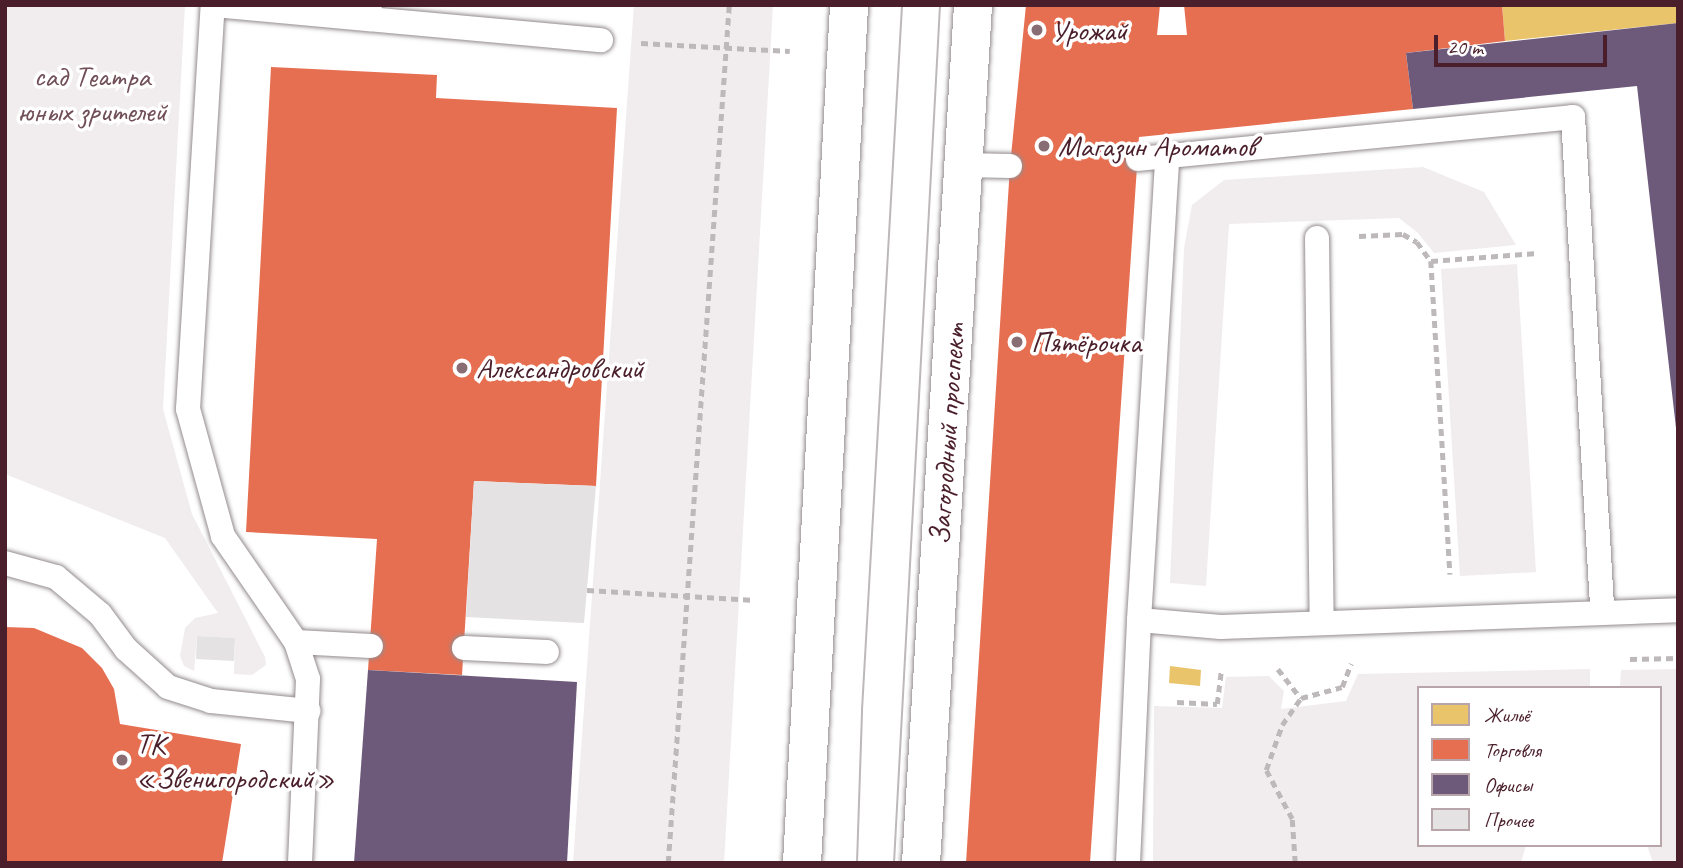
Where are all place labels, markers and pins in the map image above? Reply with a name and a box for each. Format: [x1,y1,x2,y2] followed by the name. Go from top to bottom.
[1051,12,1127,48] place label: Урожай
[1029,22,1045,38] marker: Урожай
[1058,128,1256,164] place label: Магазин Ароматов
[1036,138,1052,154] marker: Магазин Ароматов
[1031,324,1141,360] place label: Пятёрочка
[1009,334,1025,350] marker: Пятёрочка
[476,350,644,386] place label: Александровский
[454,360,470,376] marker: Александровский
[136,725,335,796] place label: ТК «Звенигородский»
[114,752,130,768] marker: ТК «Звенигородский»

